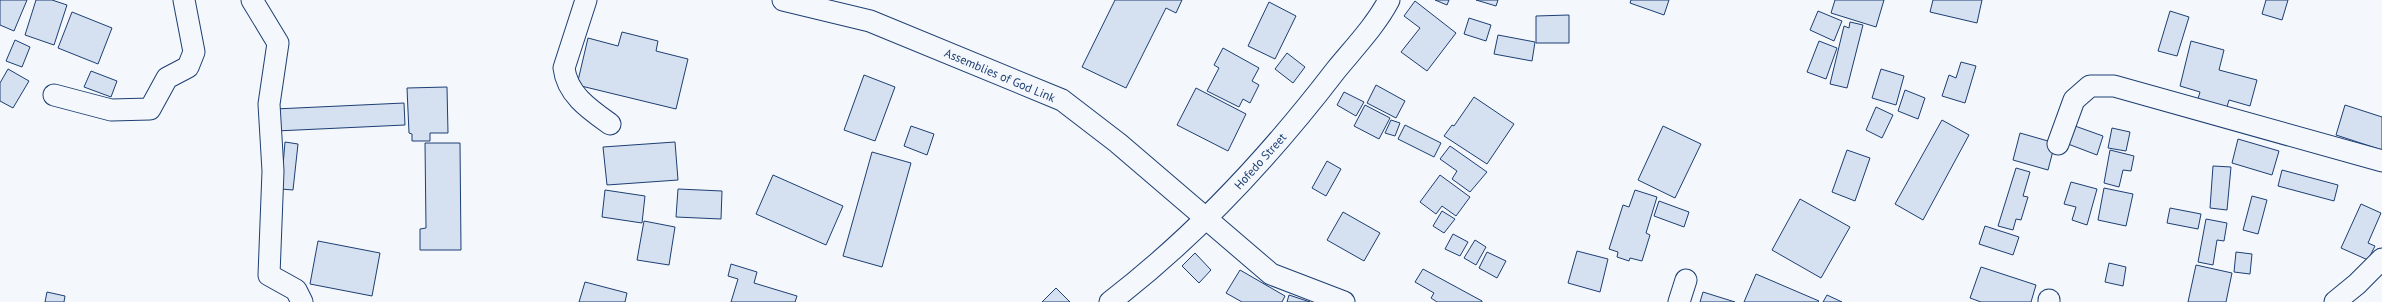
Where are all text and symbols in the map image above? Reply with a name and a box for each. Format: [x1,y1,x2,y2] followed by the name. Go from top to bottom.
[942,45,1058,105] street label: Assemblies of God Link
[1231,130,1289,192] street label: Hofedo Street

